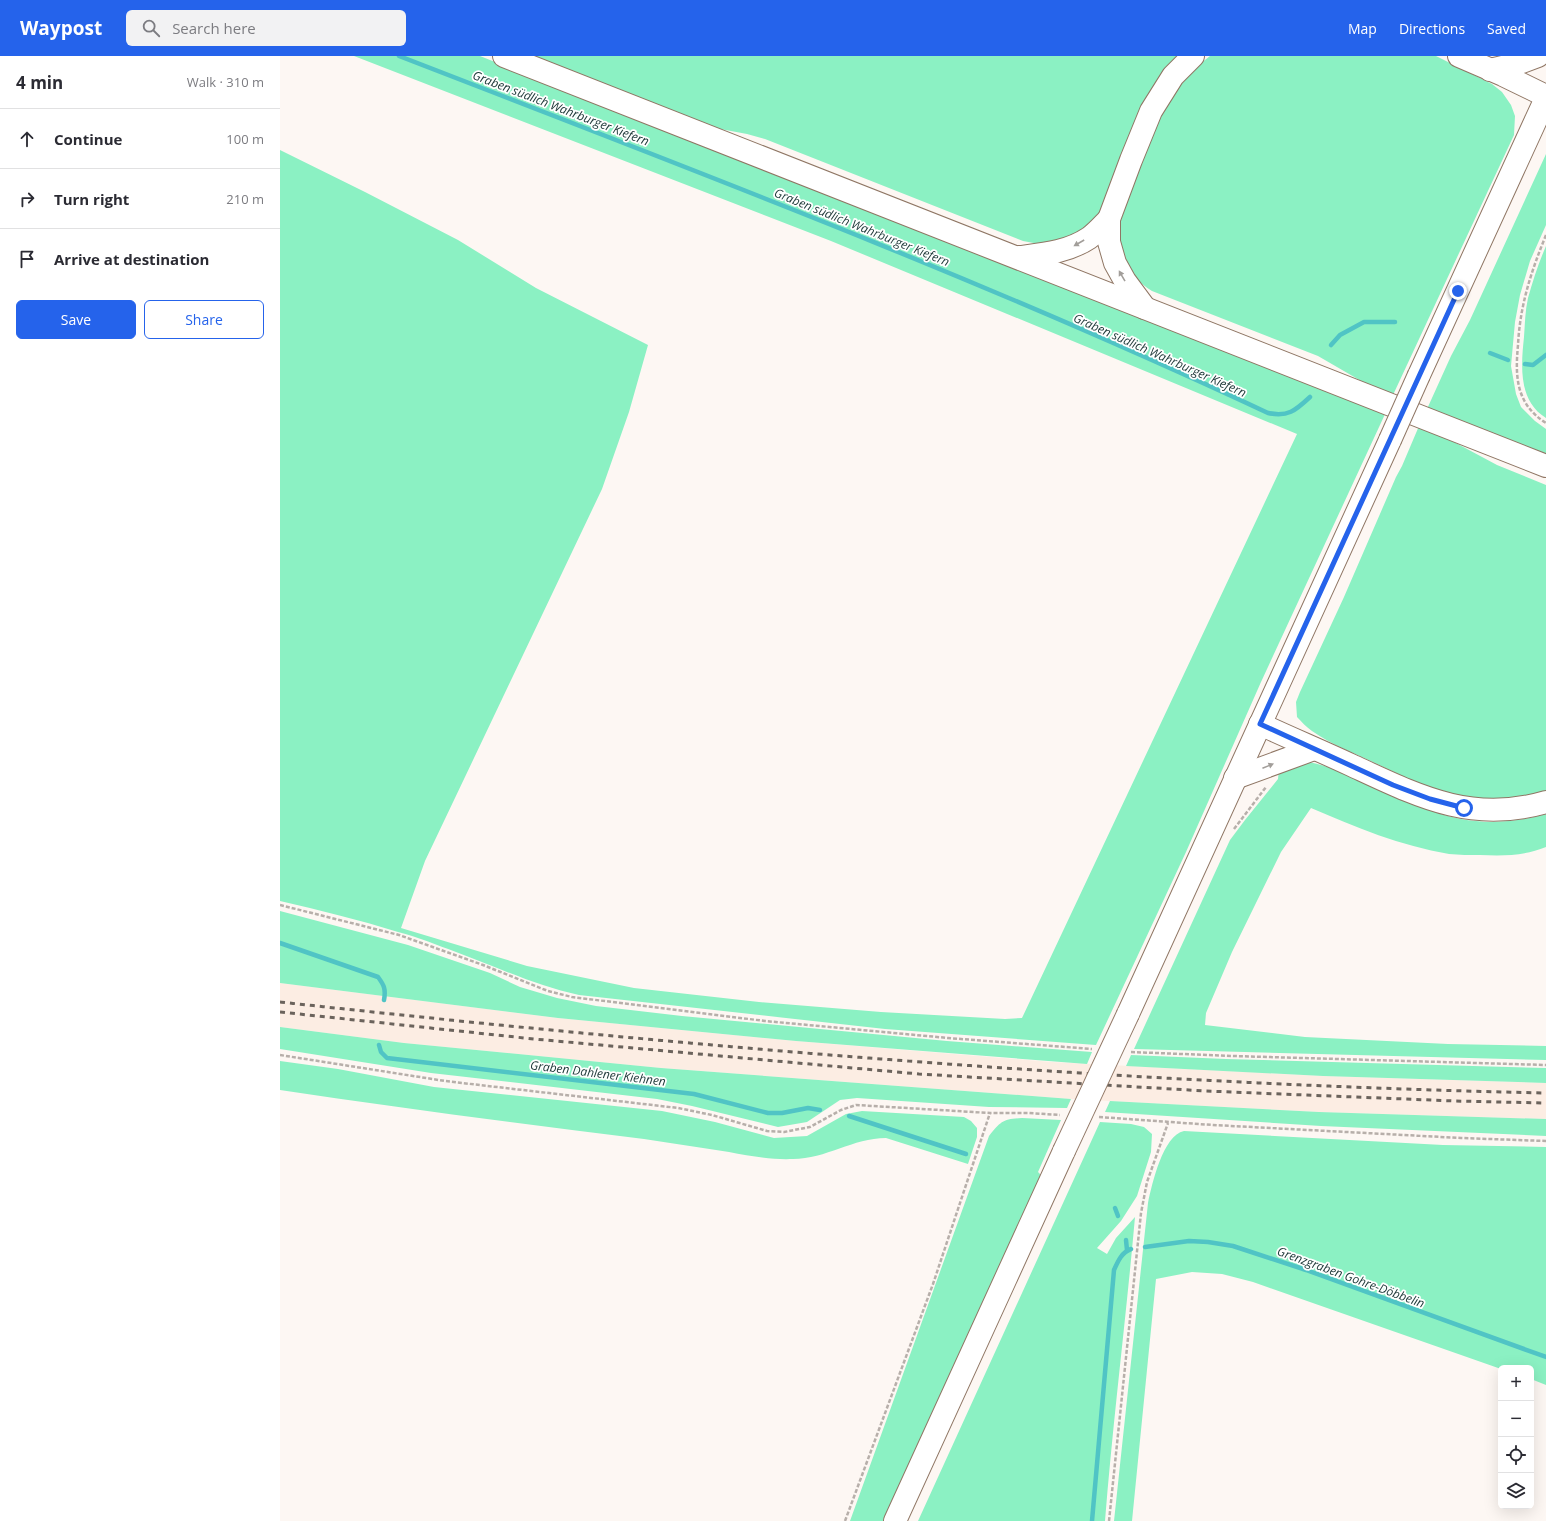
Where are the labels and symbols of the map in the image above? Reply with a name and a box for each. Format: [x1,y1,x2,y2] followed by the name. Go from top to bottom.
[470,66,652,150] water label: Graben südlich Wahrburger Kiefern
[772,184,952,270] water label: Graben südlich Wahrburger Kiefern
[1073,240,1085,247] one-way arrow
[1119,270,1126,282] one-way arrow
[1449,282,1467,300] route end
[1071,309,1249,401] water label: Graben südlich Wahrburger Kiefern
[1262,762,1274,768] one-way arrow
[1455,799,1473,817] route start
[529,1056,667,1090] water label: Graben Dahlener Kiehnen
[1275,1242,1427,1312] water label: Grenzgraben Gohre-Döbbelin

